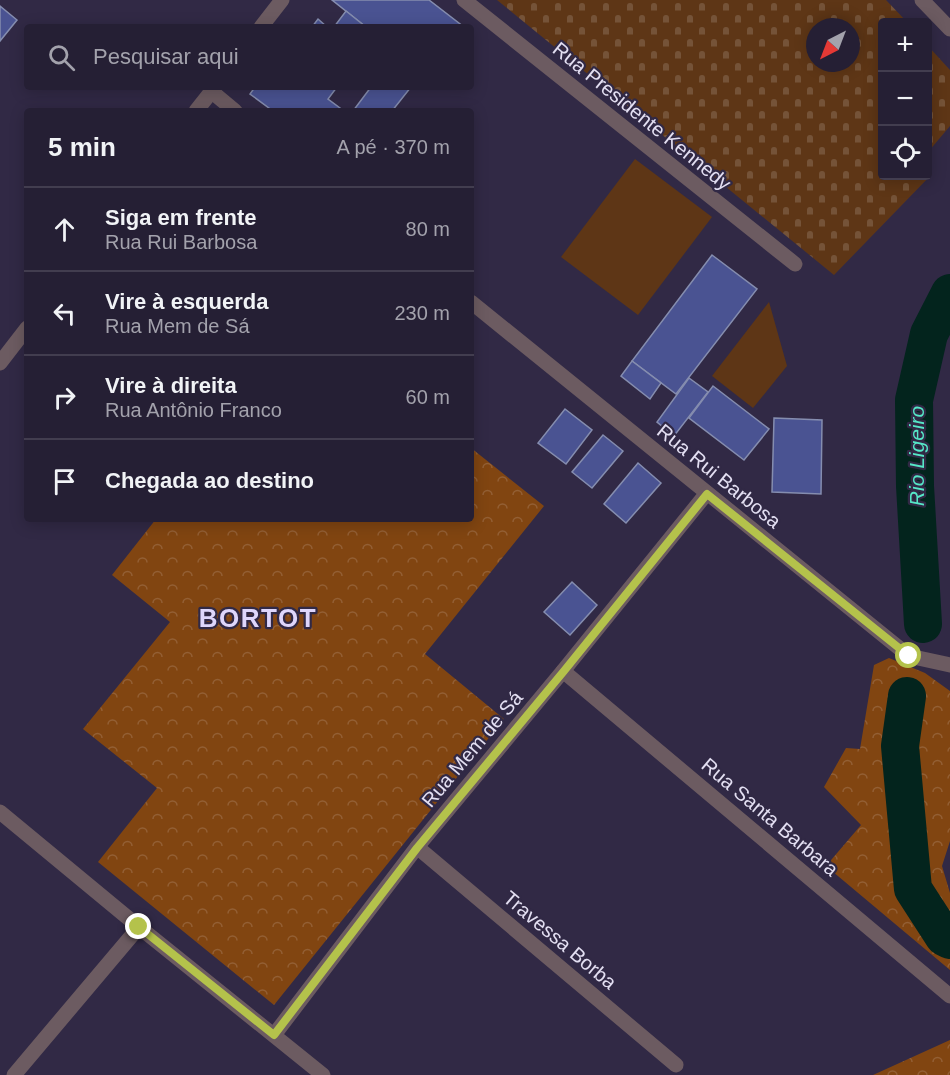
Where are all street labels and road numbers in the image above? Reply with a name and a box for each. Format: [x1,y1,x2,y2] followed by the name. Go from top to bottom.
[549,37,735,195] street label: Rua Presidente Kennedy
[653,420,786,533] street label: Rua Rui Barbosa
[417,686,527,811] street label: Rua Mem de Sá
[697,754,843,881] street label: Rua Santa Barbara
[499,886,622,994] street label: Travessa Borba

